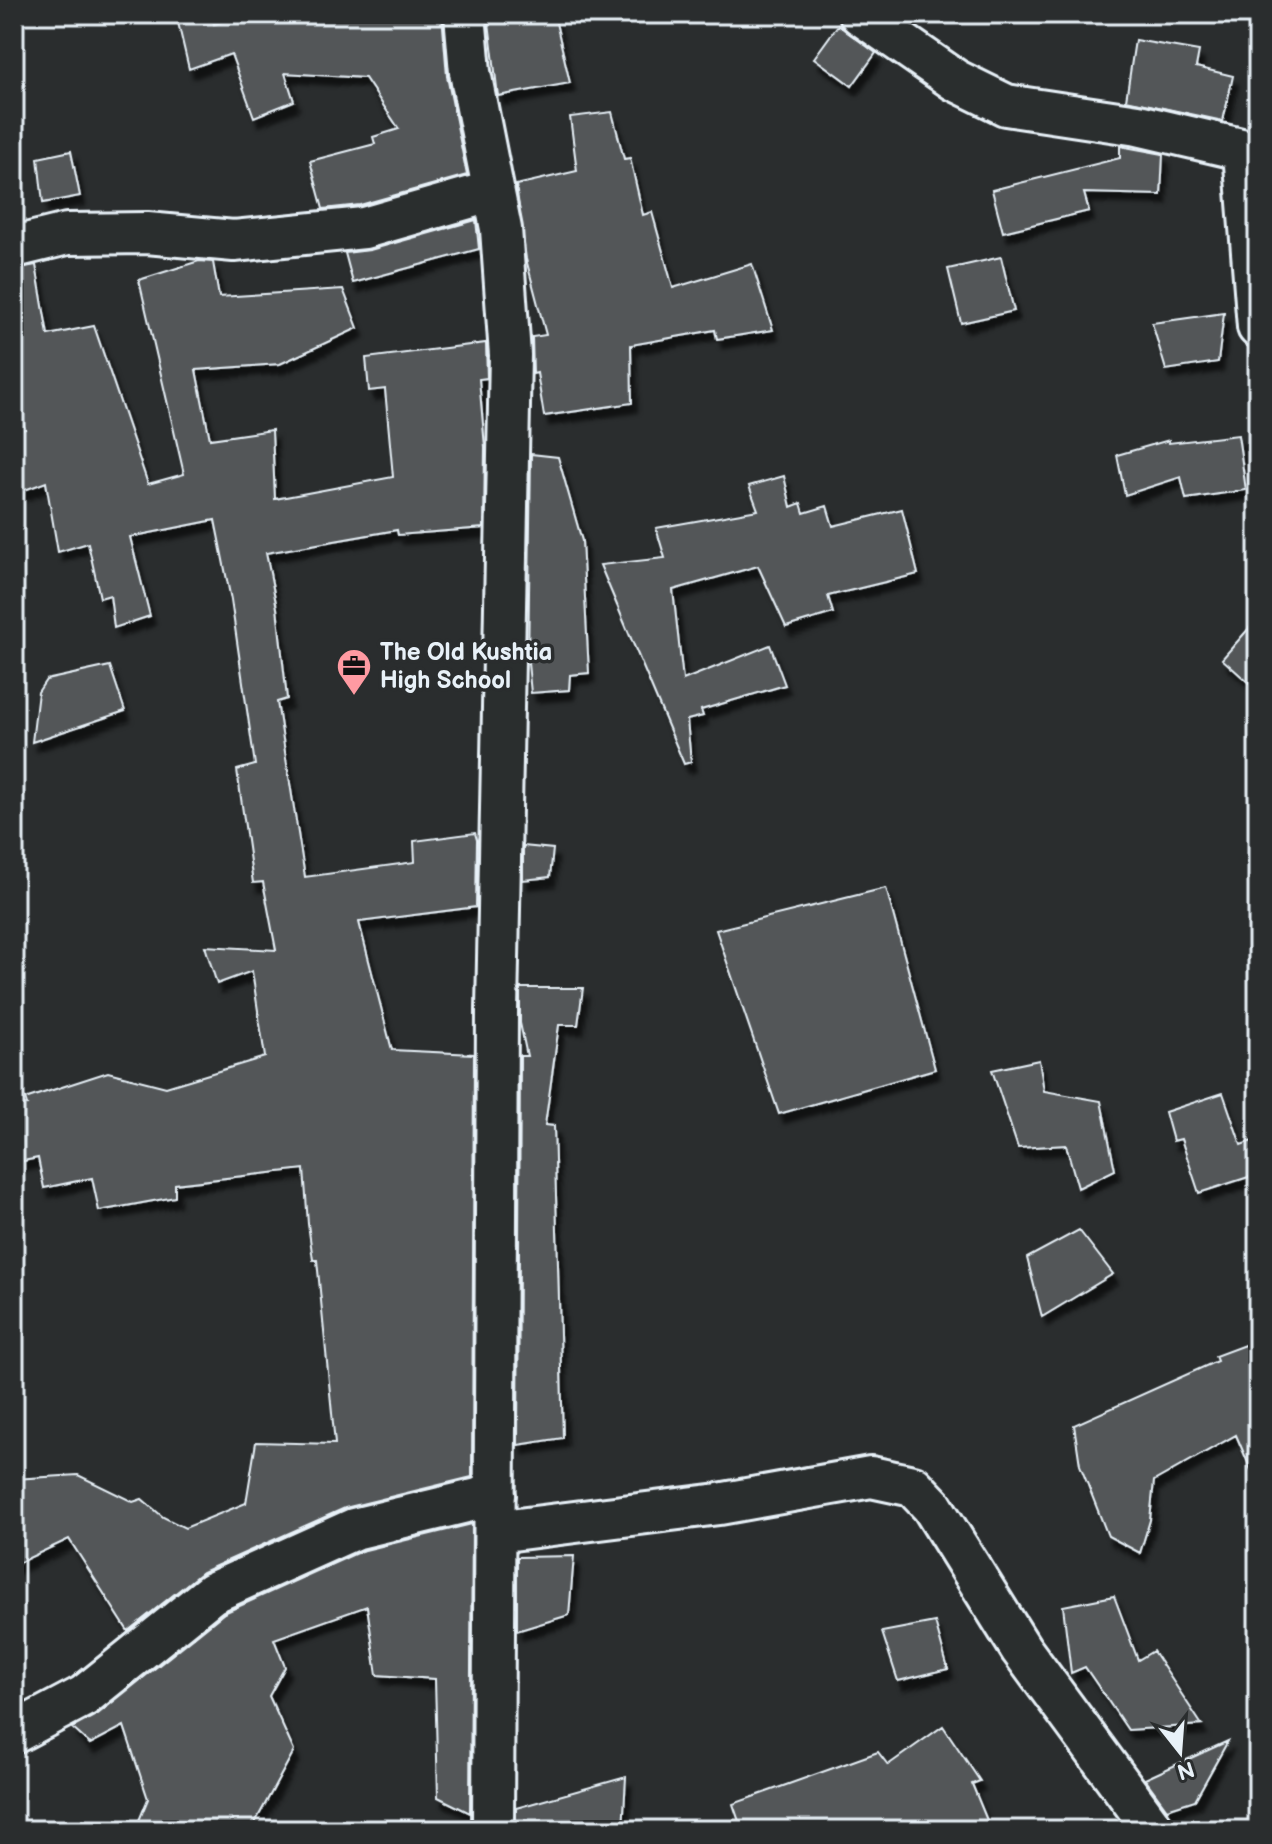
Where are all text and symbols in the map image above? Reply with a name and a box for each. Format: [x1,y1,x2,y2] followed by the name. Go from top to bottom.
[380,638,552,695] place label: The Old Kushtia High School
[335,647,373,697] office icon: The Old Kushtia High School
[1140,1712,1220,1792] north arrow
[1174,1754,1197,1785] text: N

